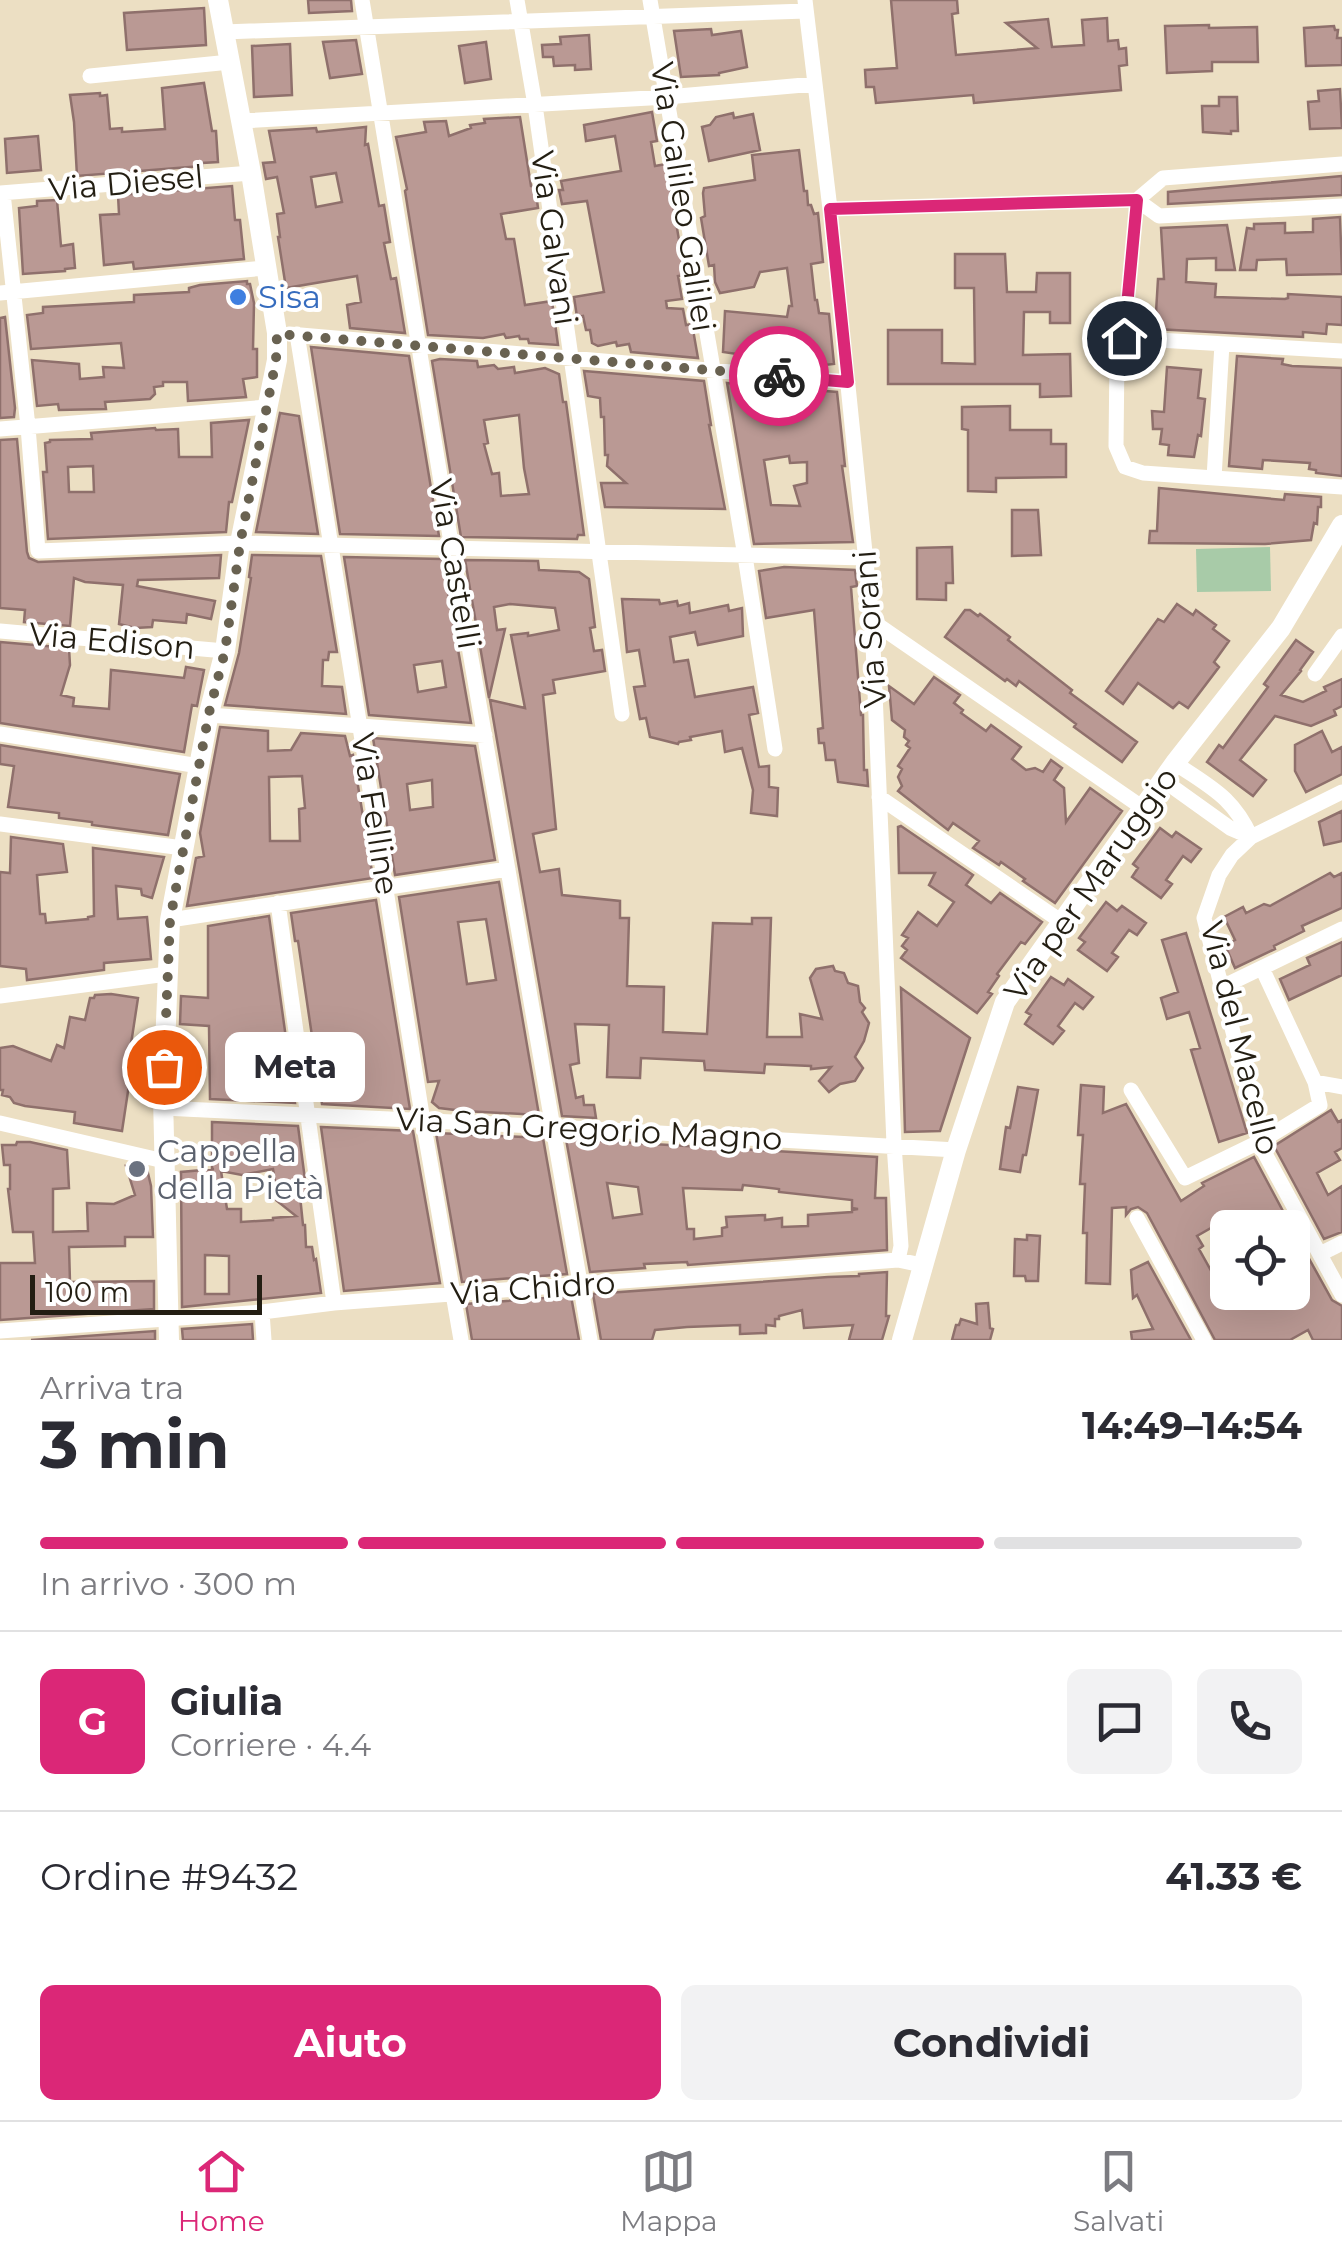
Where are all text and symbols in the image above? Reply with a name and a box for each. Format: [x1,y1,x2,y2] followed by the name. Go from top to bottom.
[643,59,724,334] street label: Via Galileo Galilei
[523,148,586,328] street label: Via Galvani
[47,156,205,209] street label: Via Diesel
[258,277,321,316] place label: Sisa
[227,286,249,308] marker: Sisa
[1082,296,1167,381] pin
[1097,311,1152,366] icon: home
[729,326,829,426] courier
[752,349,807,404] icon: bike
[421,476,490,652] street label: Via Castelli
[845,549,894,709] street label: Via Sorani
[27,614,197,667] street label: Via Edison
[343,730,408,898] street label: Via Felline
[995,759,1186,1008] street label: Via per Maruggio
[1193,917,1288,1159] street label: Via del Macello
[122,1025,207,1110] pin
[224,1032,364,1102] callout: Meta
[137,1040,192,1095] icon: bag
[253,1047,337,1086] text: Meta
[395,1099,783,1158] street label: Via San Gregorio Magno
[157,1131,325,1207] place label: Cappella della Pietà
[126,1158,148,1180] marker: Cappella della Pietà
[1210,1210,1310,1310] map controls
[1210,1210,1310,1310] button: locate
[449,1262,617,1313] street label: Via Chidro
[30,1270,262,1314] scale bar
[45,1275,129,1309] text: 100 m
[40,1368,184,1407] text: Arriva tra
[1082,1402,1302,1449] text: 14:49–14:54
[40,1405,230,1484] text: 3 min
[40,1564,297,1603] text: In arrivo · 300 m
[1067,1669,1172,1774] button: chat
[1197,1669,1302,1774] button: phone
[170,1678,283,1725] text: Giulia
[78,1698,107,1745] text: G
[170,1725,371,1764] text: Corriere · 4.4
[40,1853,298,1900] text: Ordine #9432
[1165,1853,1302,1900] text: 41.33 €
[40,1985,661,2100] button: Aiuto
[681,1985,1302,2100] button: Condividi
[178,2144,265,2238] tab: Home
[620,2144,718,2238] tab: Mappa
[1073,2144,1164,2238] tab: Salvati

